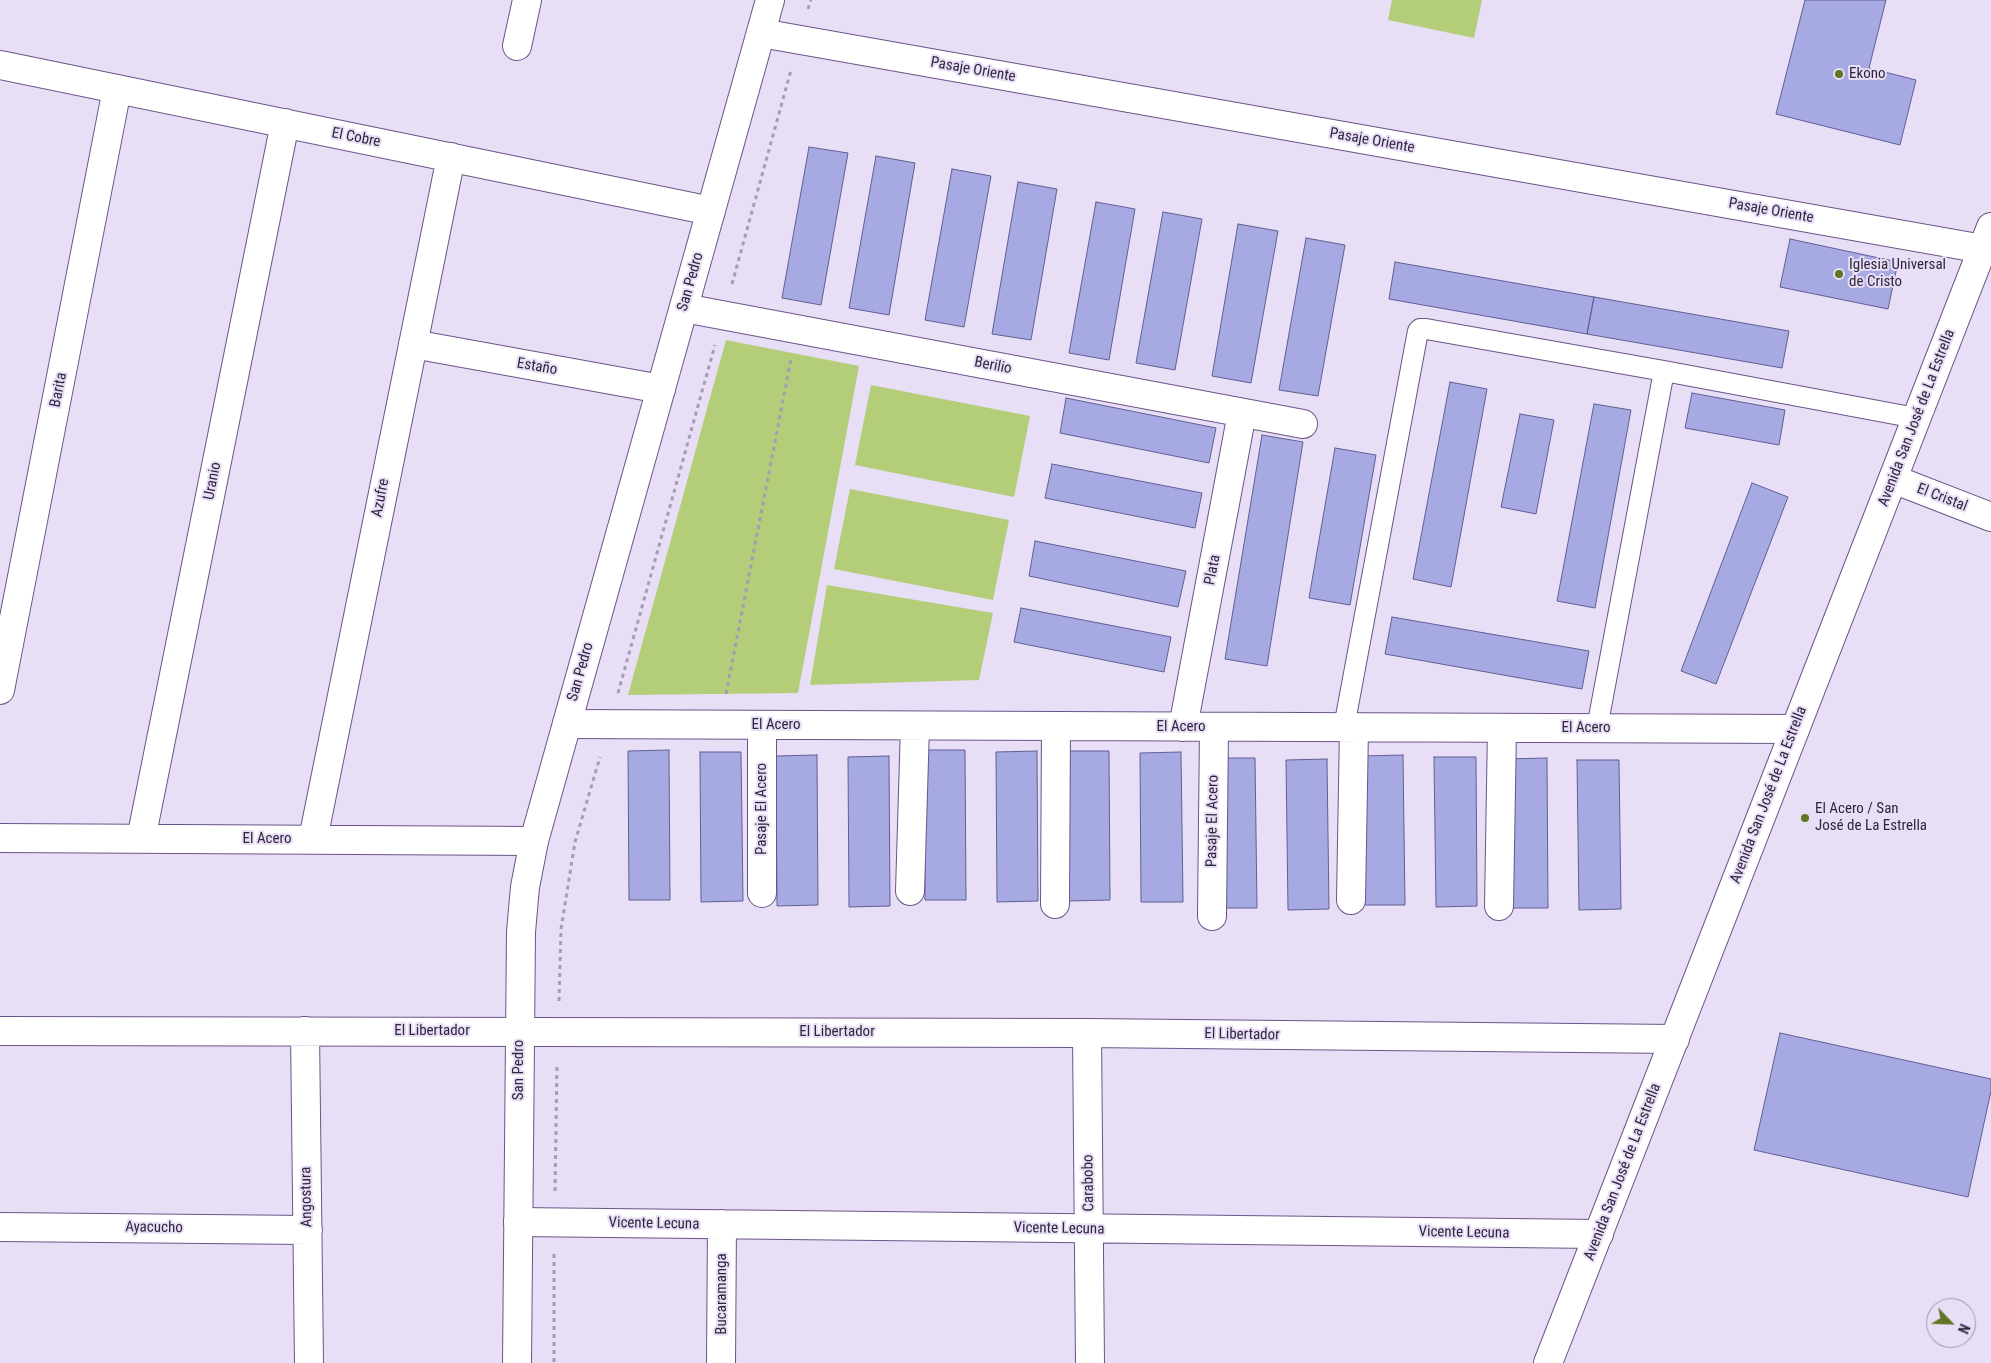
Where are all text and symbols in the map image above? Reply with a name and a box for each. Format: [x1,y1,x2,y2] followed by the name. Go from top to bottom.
[929,54,1017,86] street label: Pasaje Oriente
[1849,65,1886,83] place label: Ekono
[1833,68,1845,80] marker: Ekono
[330,124,382,152] street label: El Cobre
[1328,125,1416,157] street label: Pasaje Oriente
[1727,195,1815,227] street label: Pasaje Oriente
[674,251,708,313] street label: San Pedro
[1849,256,1946,291] place label: Iglesia Universal de Cristo
[1833,268,1845,280] marker: Iglesia Universal de Cristo
[1875,327,1959,509] street label: Avenida San José de La Estrella
[973,354,1013,378] street label: Berilio
[515,355,559,379] street label: Estaño
[47,371,71,409] street label: Barita
[201,461,225,501] street label: Uranio
[368,477,394,519] street label: Azufre
[1914,480,1970,516] street label: El Cristal
[1201,553,1225,587] street label: Plata
[564,641,598,703] street label: San Pedro
[1727,704,1811,886] street label: Avenida San José de La Estrella
[752,716,800,734] street label: El Acero
[1157,718,1205,736] street label: El Acero
[1562,719,1610,737] street label: El Acero
[753,763,771,855] street label: Pasaje El Acero
[1203,775,1223,867] street label: Pasaje El Acero
[1815,800,1927,835] place label: El Acero / San José de La Estrella
[1799,812,1811,824] marker: El Acero / San José de La Estrella
[243,830,291,848] street label: El Acero
[394,1022,470,1040] street label: El Libertador
[799,1023,875,1041] street label: El Libertador
[1204,1025,1280,1045] street label: El Libertador
[510,1040,528,1100] street label: San Pedro
[1581,1081,1665,1263] street label: Avenida San José de La Estrella
[1080,1154,1098,1212] street label: Carabobo
[297,1166,317,1228] street label: Angostura
[608,1214,700,1234] street label: Vicente Lecuna
[125,1218,183,1238] street label: Ayacucho
[1013,1219,1105,1239] street label: Vicente Lecuna
[1418,1223,1510,1243] street label: Vicente Lecuna
[713,1253,731,1335] street label: Bucaramanga
[1926,1298,1976,1348] north arrow
[1955,1322,1973,1336] text: N

